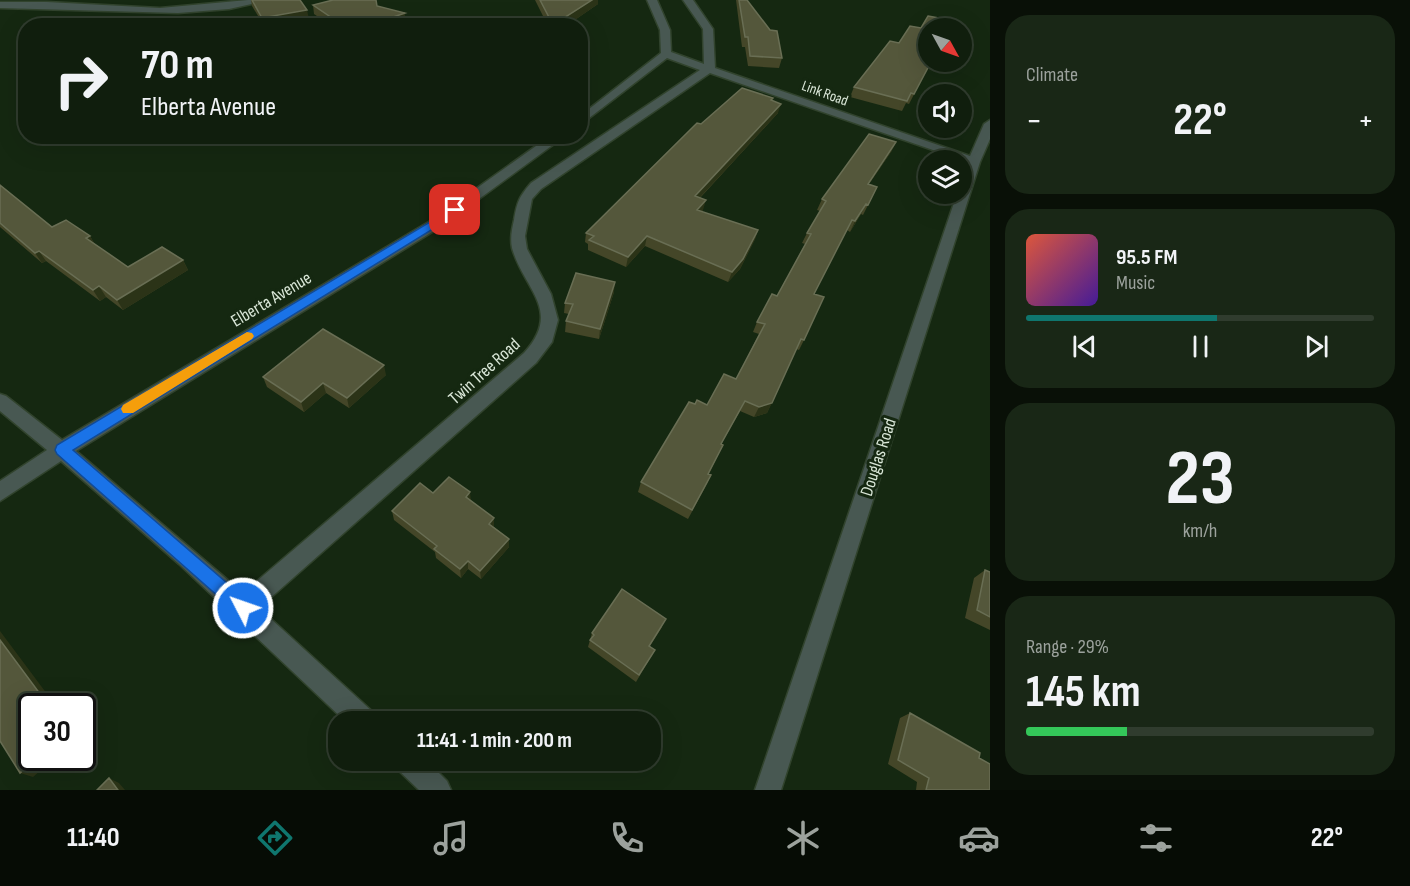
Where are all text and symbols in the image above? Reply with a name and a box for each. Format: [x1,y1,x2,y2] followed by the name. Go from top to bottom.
[918,18,972,72] north arrow
[918,18,972,204] map controls
[141,40,214,91] text: 70 m
[42,42,120,120] icon: right
[1026,63,1078,87] text: Climate
[799,76,851,111] street label: Link Road
[918,84,972,138] button: sound
[141,91,276,123] text: Elberta Avenue
[1173,93,1227,148] text: 22°
[1026,101,1042,141] text: −
[1358,101,1374,141] text: +
[918,150,972,204] button: layers
[429,184,480,235] pin
[438,193,471,226] icon: arrive
[1116,244,1177,271] text: 95.5 FM
[227,267,315,332] street label: Elberta Avenue
[1116,271,1155,295] text: Music
[1068,330,1101,363] icon: previous
[1184,330,1217,363] icon: pause
[1300,330,1333,363] icon: next
[444,334,524,409] street label: Twin Tree Road
[856,416,901,499] street label: Douglas Road
[1165,433,1235,526] text: 23
[1183,519,1217,543] text: km/h
[211,576,275,640] position arrow
[1026,635,1109,659] text: Range · 29%
[1026,665,1141,720] text: 145 km
[18,693,96,771] speed limit sign: 30
[417,727,572,754] text: 11:41 · 1 min · 200 m
[254,817,296,859] icon: directions
[430,817,472,859] icon: music
[606,817,648,859] icon: phone
[782,817,824,859] icon: climate
[958,817,1000,859] icon: car
[1135,817,1177,859] icon: filters
[67,822,120,854] text: 11:40
[1311,822,1343,854] text: 22°

